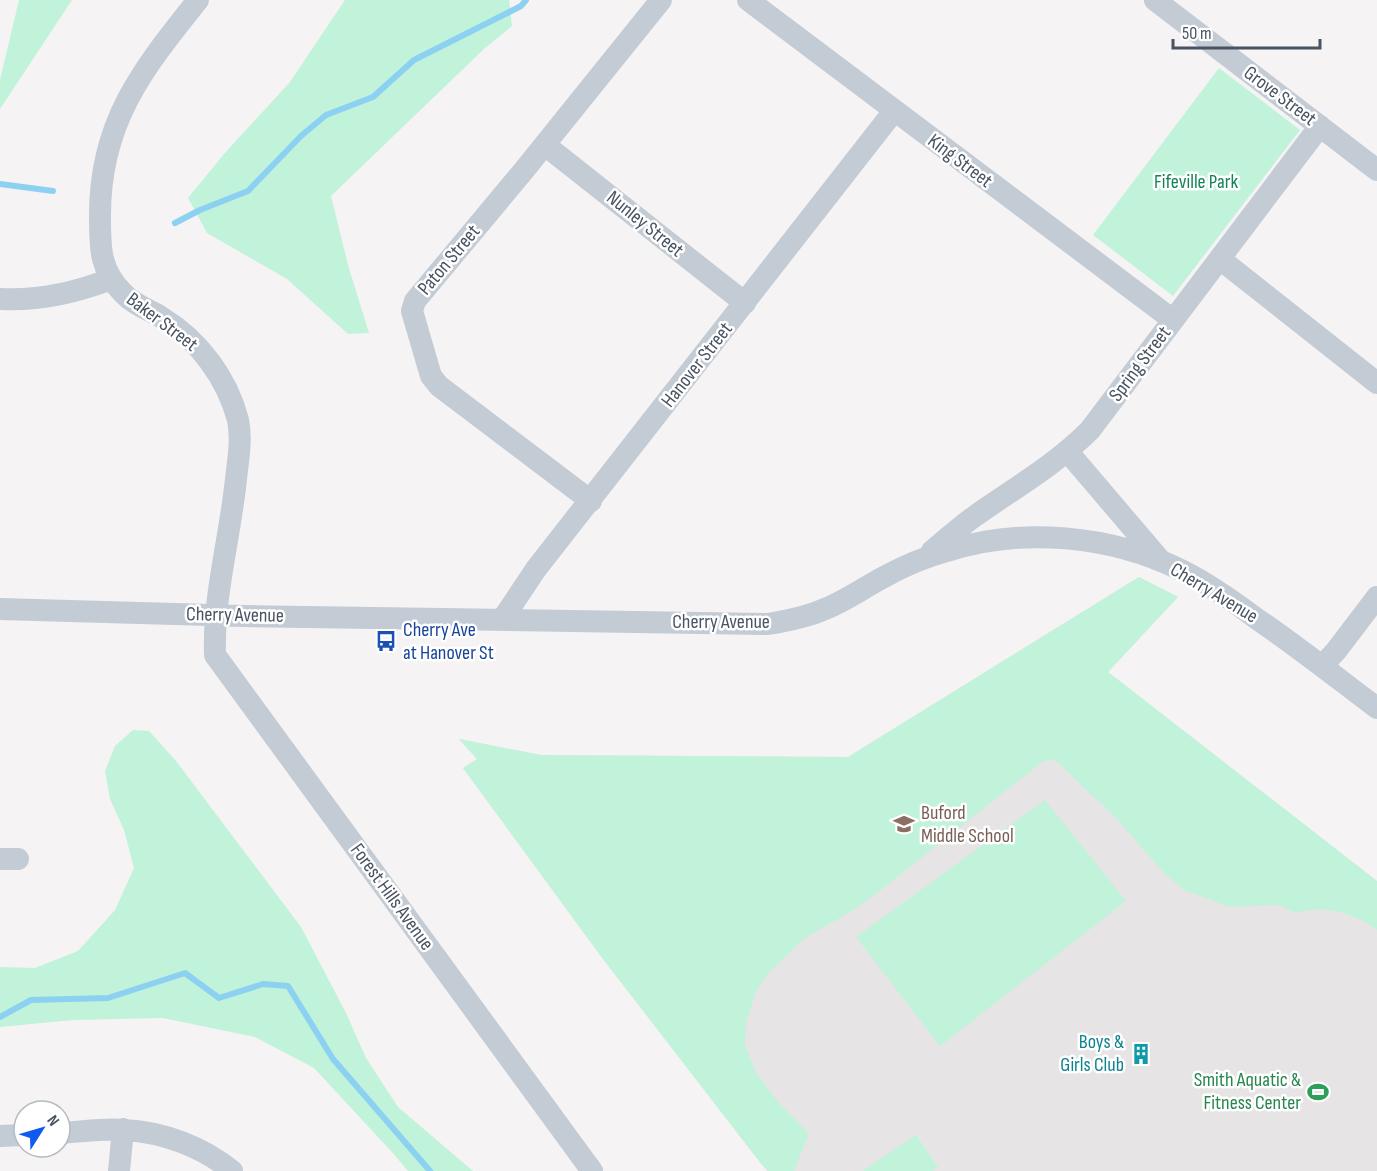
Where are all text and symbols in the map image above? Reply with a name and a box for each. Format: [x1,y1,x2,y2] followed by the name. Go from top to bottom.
[1173,12,1320,50] scale bar
[1182,23,1212,44] text: 50 m
[1239,61,1321,131] street label: Grove Street
[923,129,997,193] street label: King Street
[1154,170,1238,194] park label: Fifeville Park
[602,186,688,262] street label: Nunley Street
[413,220,485,300] street label: Paton Street
[122,287,202,357] street label: Baker Street
[656,318,738,412] street label: Hanover Street
[1104,322,1176,406] street label: Spring Street
[1166,558,1262,628] street label: Cherry Avenue
[186,602,284,628] street label: Cherry Avenue
[672,610,770,634] street label: Cherry Avenue
[403,618,494,665] place label: Cherry Ave at Hanover St
[374,629,398,653] bus stop icon: Cherry Ave at Hanover St
[921,801,1014,848] place label: Buford Middle School
[892,812,916,836] school or university icon: Buford Middle School
[345,839,439,955] street label: Forest Hills Avenue
[1060,1030,1124,1077] place label: Boys & Girls Club
[1129,1042,1153,1066] building icon: Boys & Girls Club
[1194,1068,1301,1115] place label: Smith Aquatic & Fitness Center
[1306,1080,1330,1104] sports icon: Smith Aquatic & Fitness Center
[12,1099,72,1159] north arrow
[43,1112,63,1130] text: N

